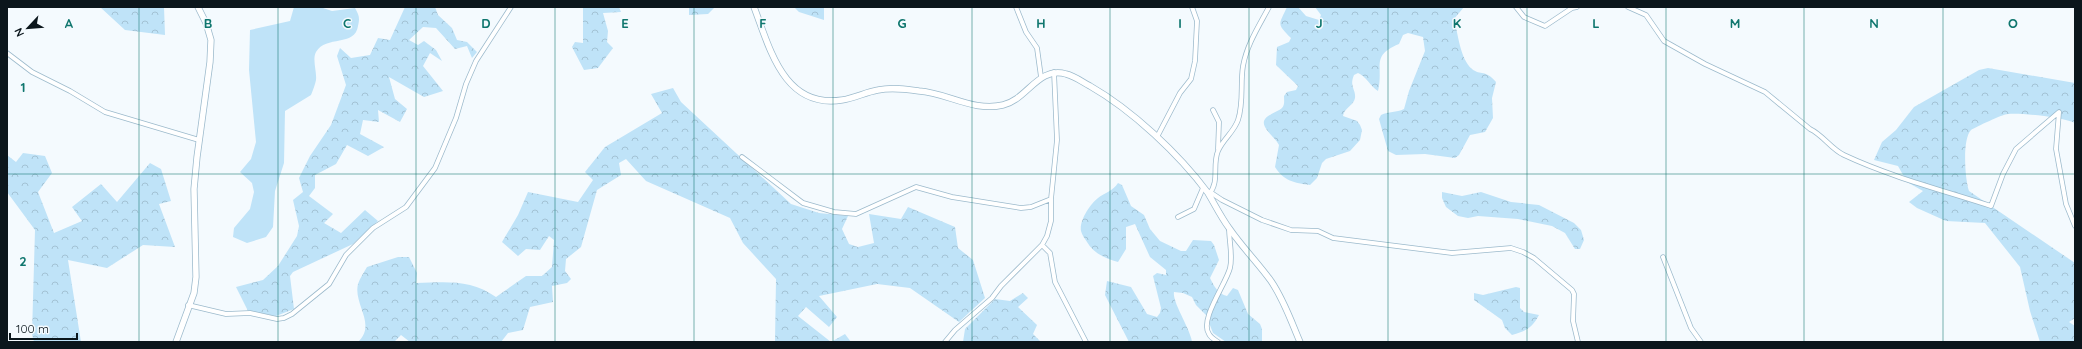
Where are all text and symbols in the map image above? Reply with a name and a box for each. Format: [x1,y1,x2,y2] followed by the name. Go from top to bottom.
[8,8,48,48] north arrow
[65,15,74,31] text: A
[204,15,212,31] text: B
[343,15,351,31] text: C
[481,15,491,31] text: D
[621,15,629,31] text: E
[759,15,767,31] text: F
[897,15,907,31] text: G
[1036,15,1046,31] text: H
[1178,15,1182,31] text: I
[1315,15,1323,31] text: J
[1453,15,1462,31] text: K
[1592,15,1600,31] text: L
[1730,15,1740,31] text: M
[1869,15,1879,31] text: N
[2008,15,2018,31] text: O
[11,26,27,39] text: N
[20,79,26,95] text: 1
[19,253,27,269] text: 2
[10,315,77,341] scale bar
[16,321,49,336] text: 100 m

